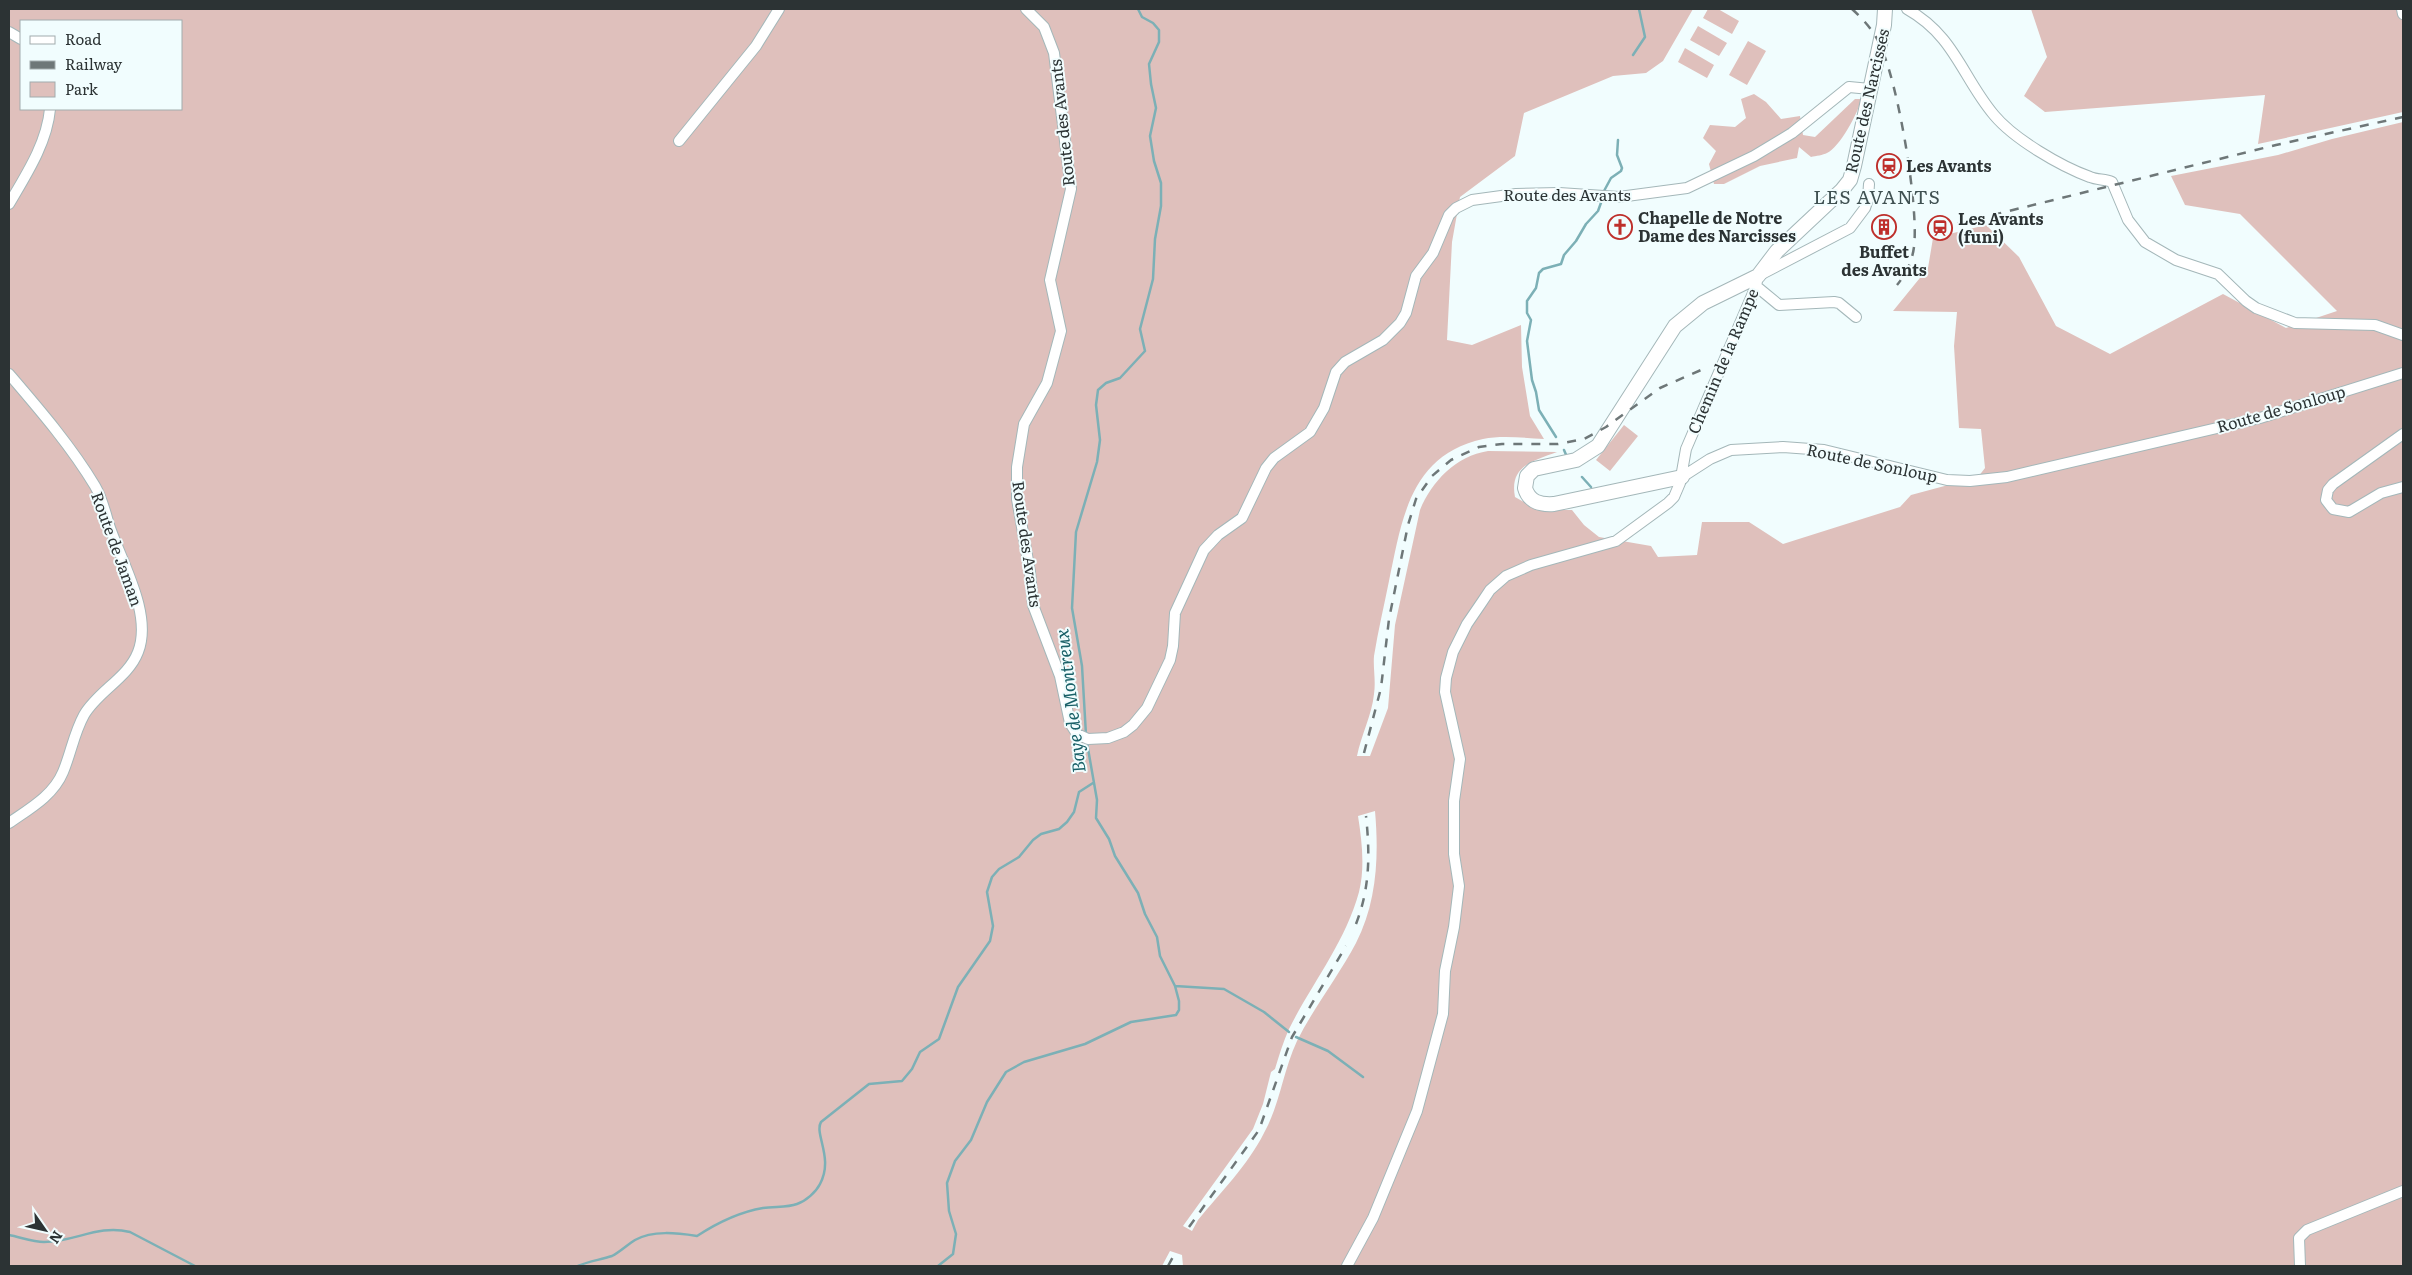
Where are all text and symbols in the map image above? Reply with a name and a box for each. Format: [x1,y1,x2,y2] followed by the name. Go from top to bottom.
[20,20,182,110] legend
[1838,26,1894,175] street label: Route des Narcisses
[65,27,101,50] text: Road
[65,52,123,75] text: Railway
[1042,58,1080,188] street label: Route des Avants
[65,77,99,100] text: Park
[1876,153,1902,179] station icon: Les Avants
[1906,153,1991,177] place label: Les Avants
[1503,182,1631,206] street label: Route des Avants
[1813,182,1941,210] district label: LES AVANTS
[1638,205,1796,247] place label: Chapelle de Notre Dame des Narcisses
[1958,206,2043,248] place label: Les Avants (funi)
[1607,214,1633,240] church icon: Chapelle de Notre Dame des Narcisses
[1871,214,1897,240] building icon: Buffet des Avants
[1927,215,1953,241] station icon: Les Avants (funi)
[1841,239,1927,281] place label: Buffet des Avants
[1681,284,1764,437] street label: Chemin de la Rampe
[2213,378,2348,438] street label: Route de Sonloup
[1805,436,1940,488] street label: Route de Sonloup
[1007,479,1049,609] street label: Route des Avants
[86,488,150,610] street label: Route de Jaman
[1047,627,1092,775] water label: Baye de Montreux
[20,1205,70,1255] north arrow
[45,1227,68,1248] text: N

